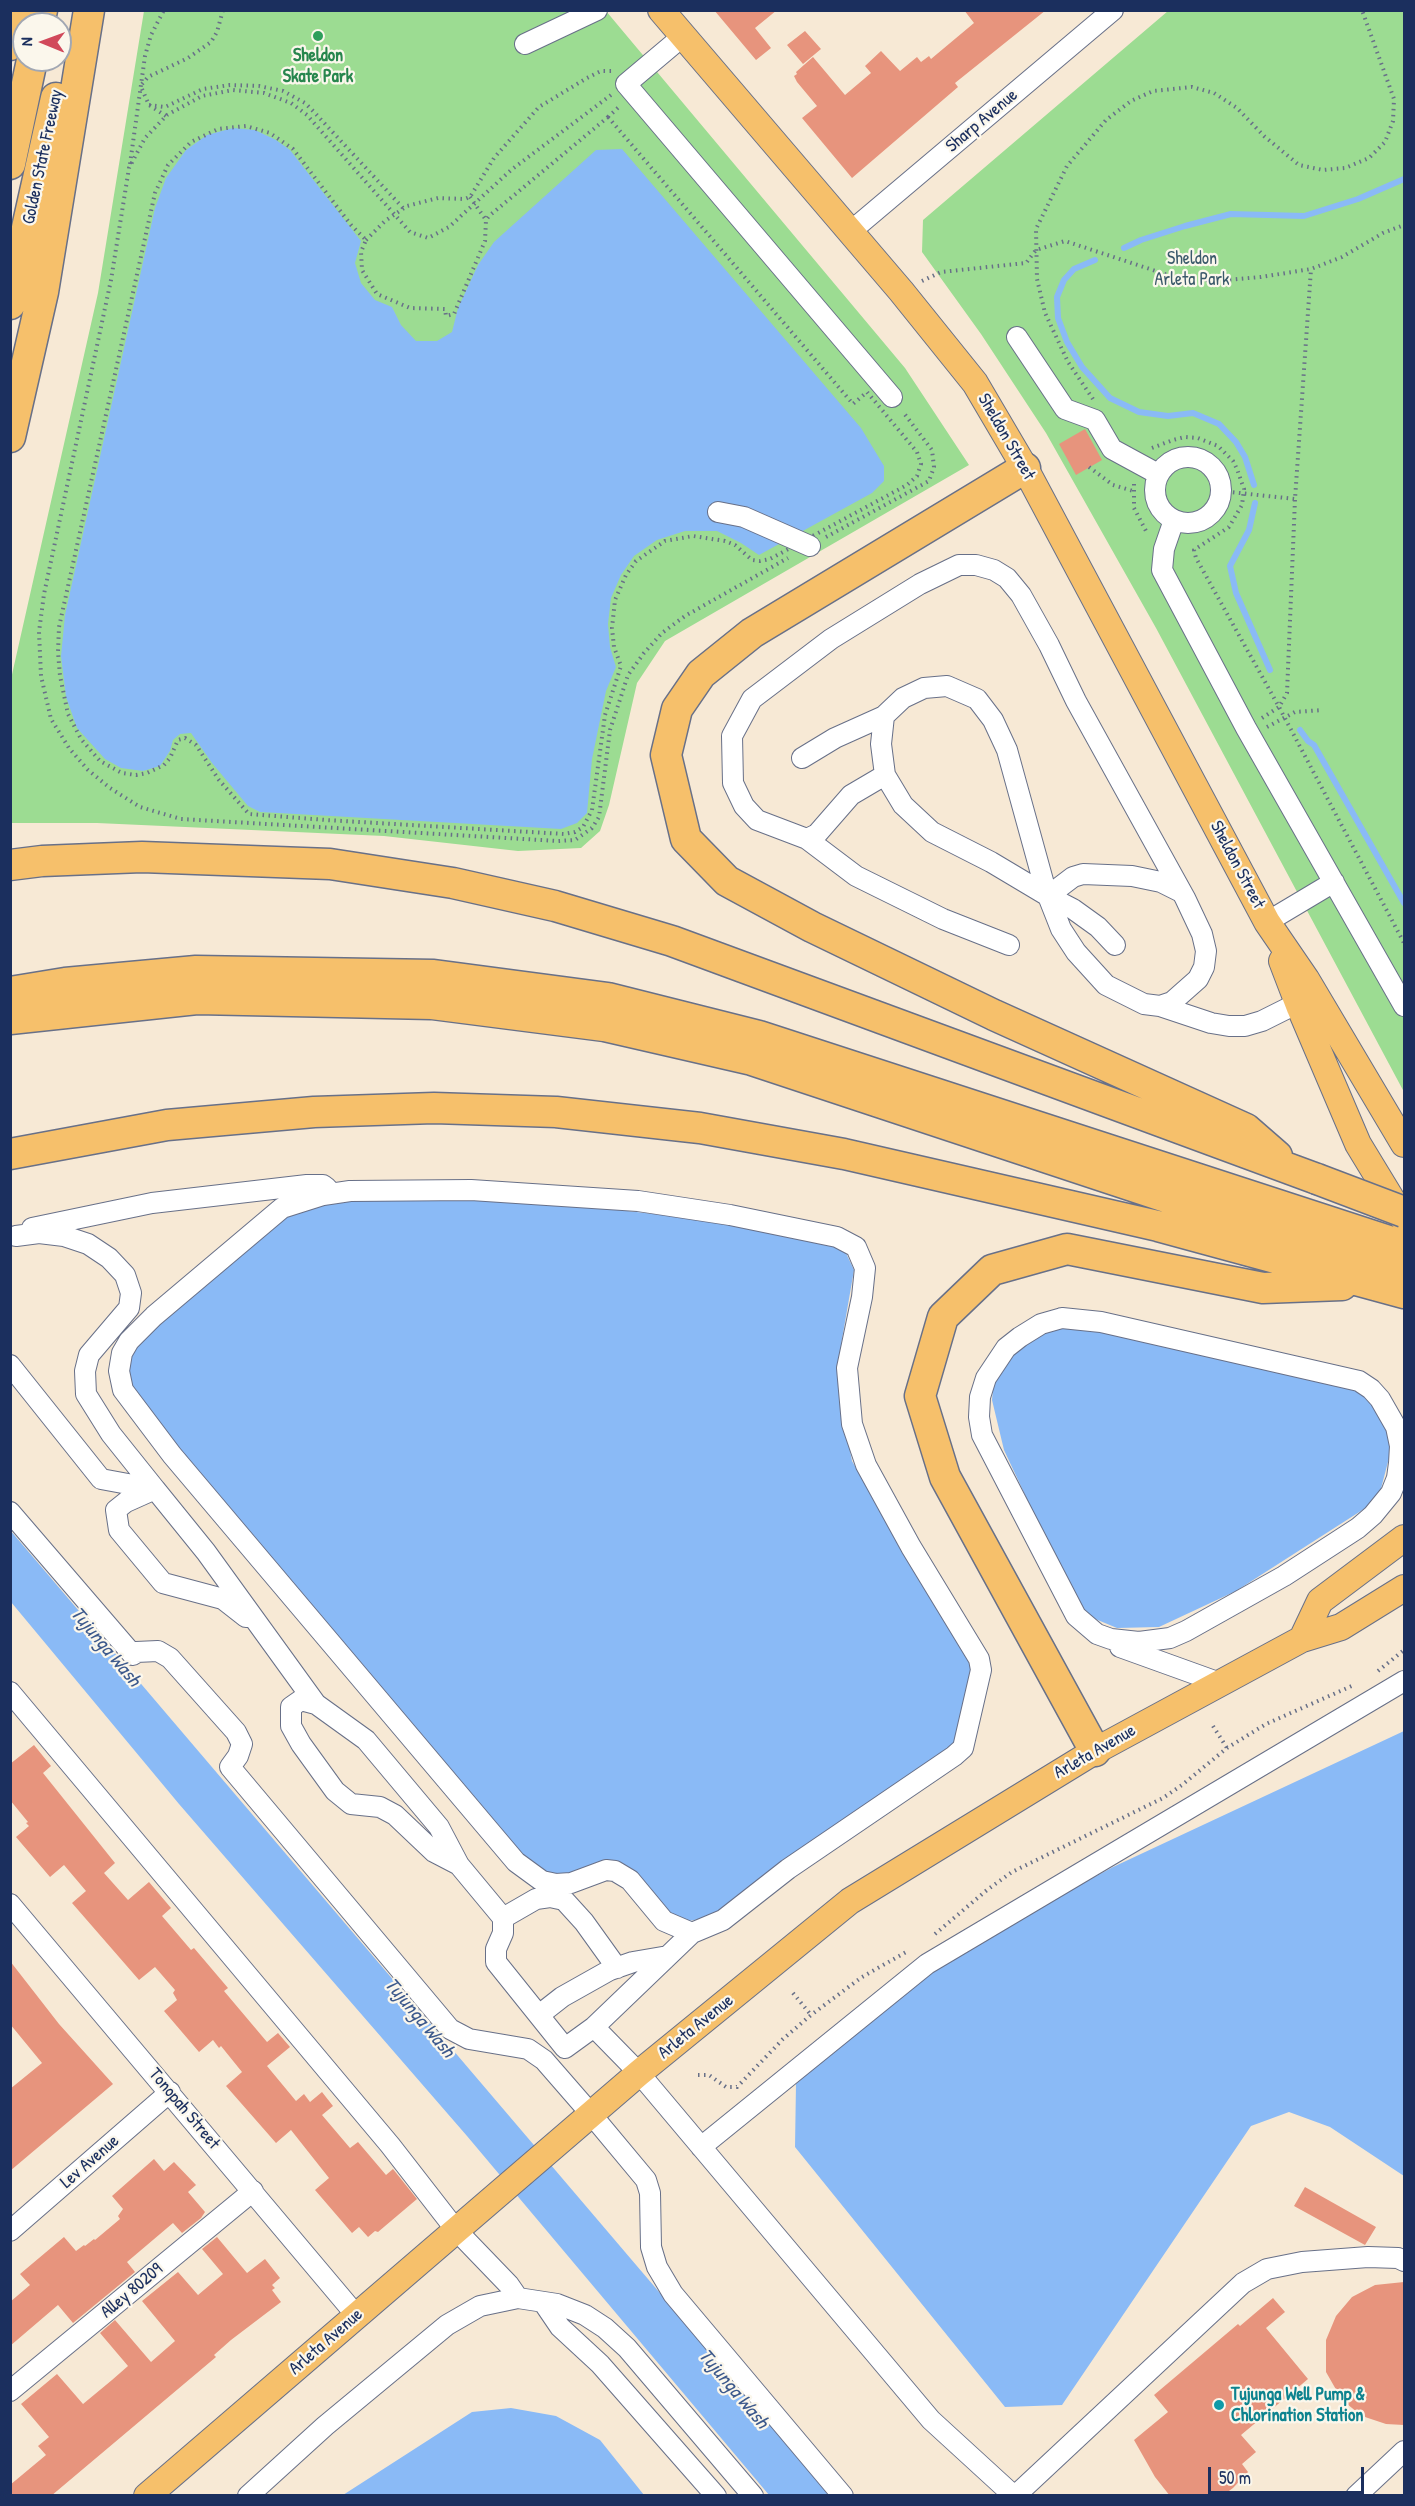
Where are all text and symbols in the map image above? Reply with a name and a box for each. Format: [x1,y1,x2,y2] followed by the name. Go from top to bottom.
[12,12,72,72] north arrow
[311,29,325,43] marker: Sheldon Skate Park
[15,37,37,46] text: N
[283,45,353,88] place label: Sheldon Skate Park
[942,85,1022,157] street label: Sharp Avenue
[18,88,68,226] street label: Golden State Freeway
[1154,248,1230,290] park label: Sheldon Arleta Park
[973,390,1039,484] street label: Sheldon Street
[1205,817,1269,913] street label: Sheldon Street
[65,1602,145,1692] water label: Tujunga Wash
[1050,1720,1140,1784] street label: Arleta Avenue
[379,1973,459,2063] water label: Tujunga Wash
[654,1990,738,2064] street label: Arleta Avenue
[144,2064,224,2154] street label: Tonopah Street
[56,2131,124,2193] street label: Lev Avenue
[97,2259,167,2323] street label: Alley 80209
[285,2304,367,2380] street label: Arleta Avenue
[693,2344,773,2434] water label: Tujunga Wash
[1231,2384,1365,2426] place label: Tujunga Well Pump & Chlorination Station
[1212,2398,1226,2412] marker: Tujunga Well Pump & Chlorination Station
[1211,2455,1367,2493] scale bar
[1219,2465,1251,2490] text: 50 m

